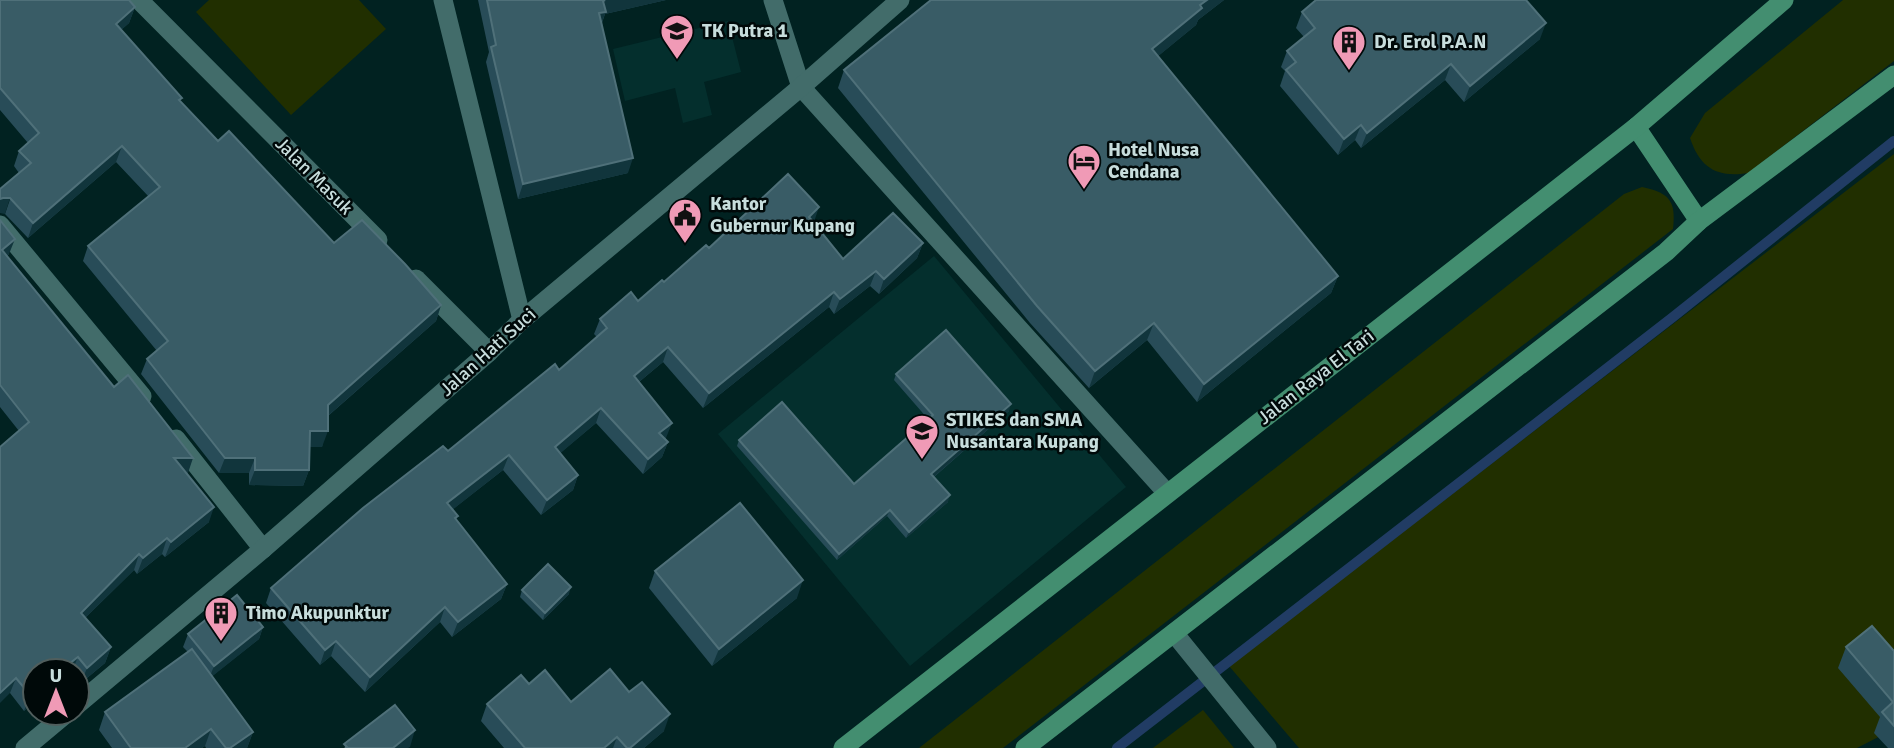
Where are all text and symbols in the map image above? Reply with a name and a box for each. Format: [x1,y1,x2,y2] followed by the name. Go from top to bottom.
[658,12,696,61] school or university icon: TK Putra 1
[702,19,788,43] place label: TK Putra 1
[1330,23,1368,72] building icon: Dr. Erol P.A.N
[1374,30,1486,54] place label: Dr. Erol P.A.N
[270,132,358,220] street label: Jalan Masuk
[1108,138,1200,184] place label: Hotel Nusa Cendana
[1065,142,1103,191] hotel icon: Hotel Nusa Cendana
[710,192,855,238] place label: Kantor Gubernur Kupang
[666,196,704,245] public building icon: Kantor Gubernur Kupang
[435,303,541,401] street label: Jalan Hati Suci
[1253,324,1379,430] street label: Jalan Raya El Tari
[946,408,1099,454] place label: STIKES dan SMA Nusantara Kupang
[903,412,941,461] school or university icon: STIKES dan SMA Nusantara Kupang
[202,594,240,643] building icon: Timo Akupunktur
[246,601,390,625] place label: Timo Akupunktur
[21,657,91,727] north arrow
[50,664,62,688] text: U

